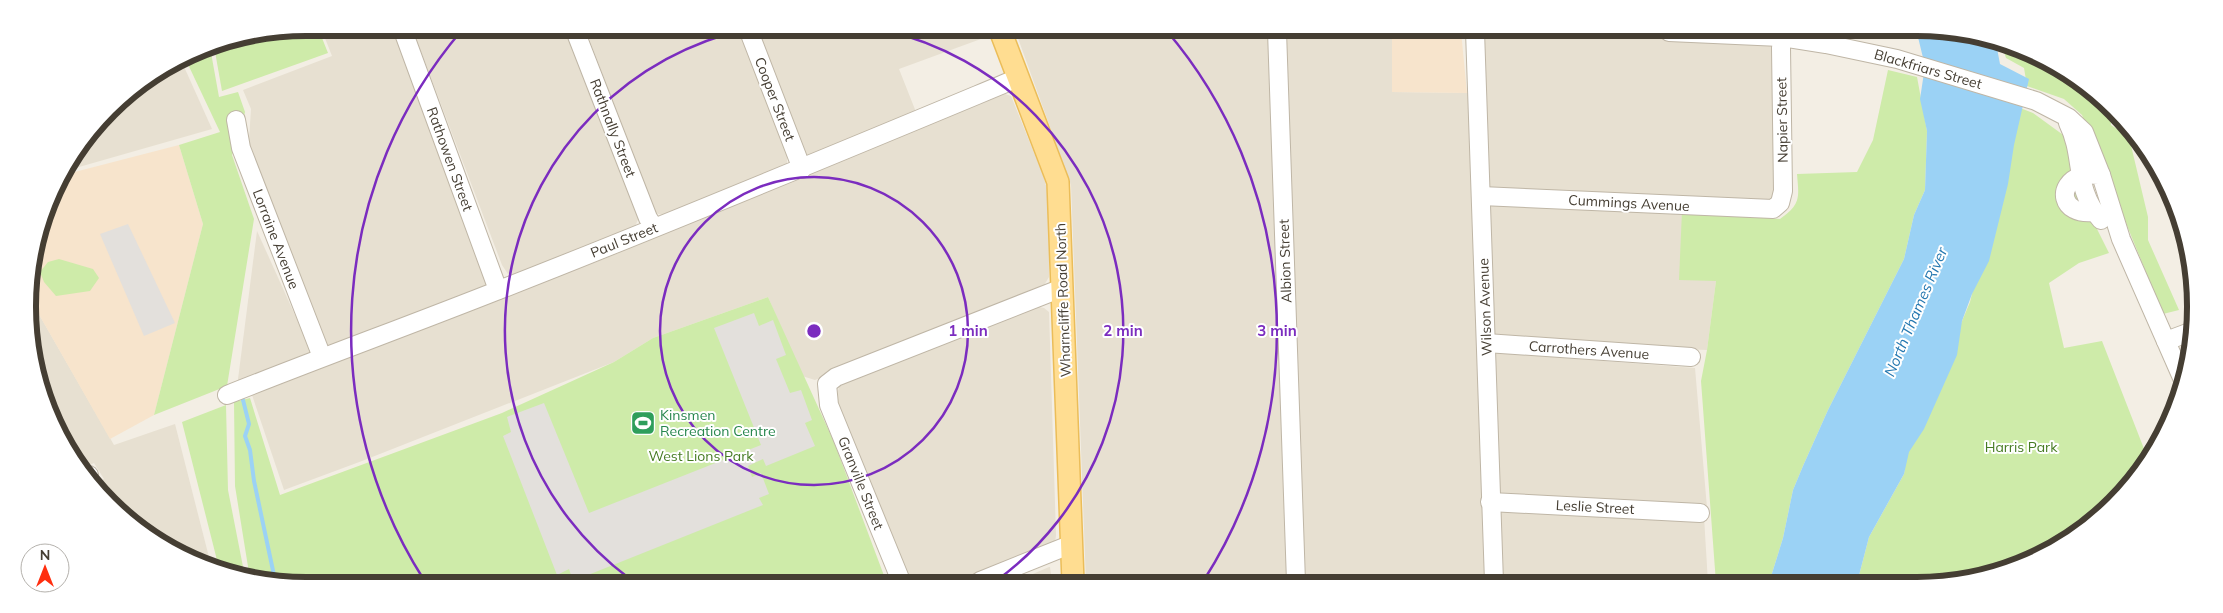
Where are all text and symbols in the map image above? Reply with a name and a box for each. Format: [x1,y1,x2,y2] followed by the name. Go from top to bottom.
[1872,45,1984,93] street label: Blackfriars Street
[751,54,799,144] street label: Cooper Street
[586,76,640,180] street label: Rathnally Street
[1772,77,1792,163] street label: Napier Street
[423,105,477,214] street label: Rathowen Street
[249,186,303,292] street label: Lorraine Avenue
[1568,191,1690,215] street label: Cummings Avenue
[588,218,660,262] street label: Paul Street
[1275,219,1295,303] street label: Albion Street
[1051,223,1075,377] street label: Wharncliffe Road North
[1880,244,1952,379] water label: North Thames River
[1474,258,1496,356] street label: Wilson Avenue
[948,321,988,340] text: 1 min
[1103,321,1143,340] text: 2 min
[1257,321,1297,340] text: 3 min
[805,322,823,340] centre of rings
[1528,337,1650,363] street label: Carrothers Avenue
[660,406,776,440] place label: Kinsmen Recreation Centre
[630,410,656,436] sports icon: Kinsmen Recreation Centre
[834,434,888,532] street label: Granville Street
[1985,438,2058,456] park label: Harris Park
[648,447,754,465] park label: West Lions Park
[1555,496,1635,518] street label: Leslie Street
[20,543,70,593] north arrow
[40,546,50,564] text: N

